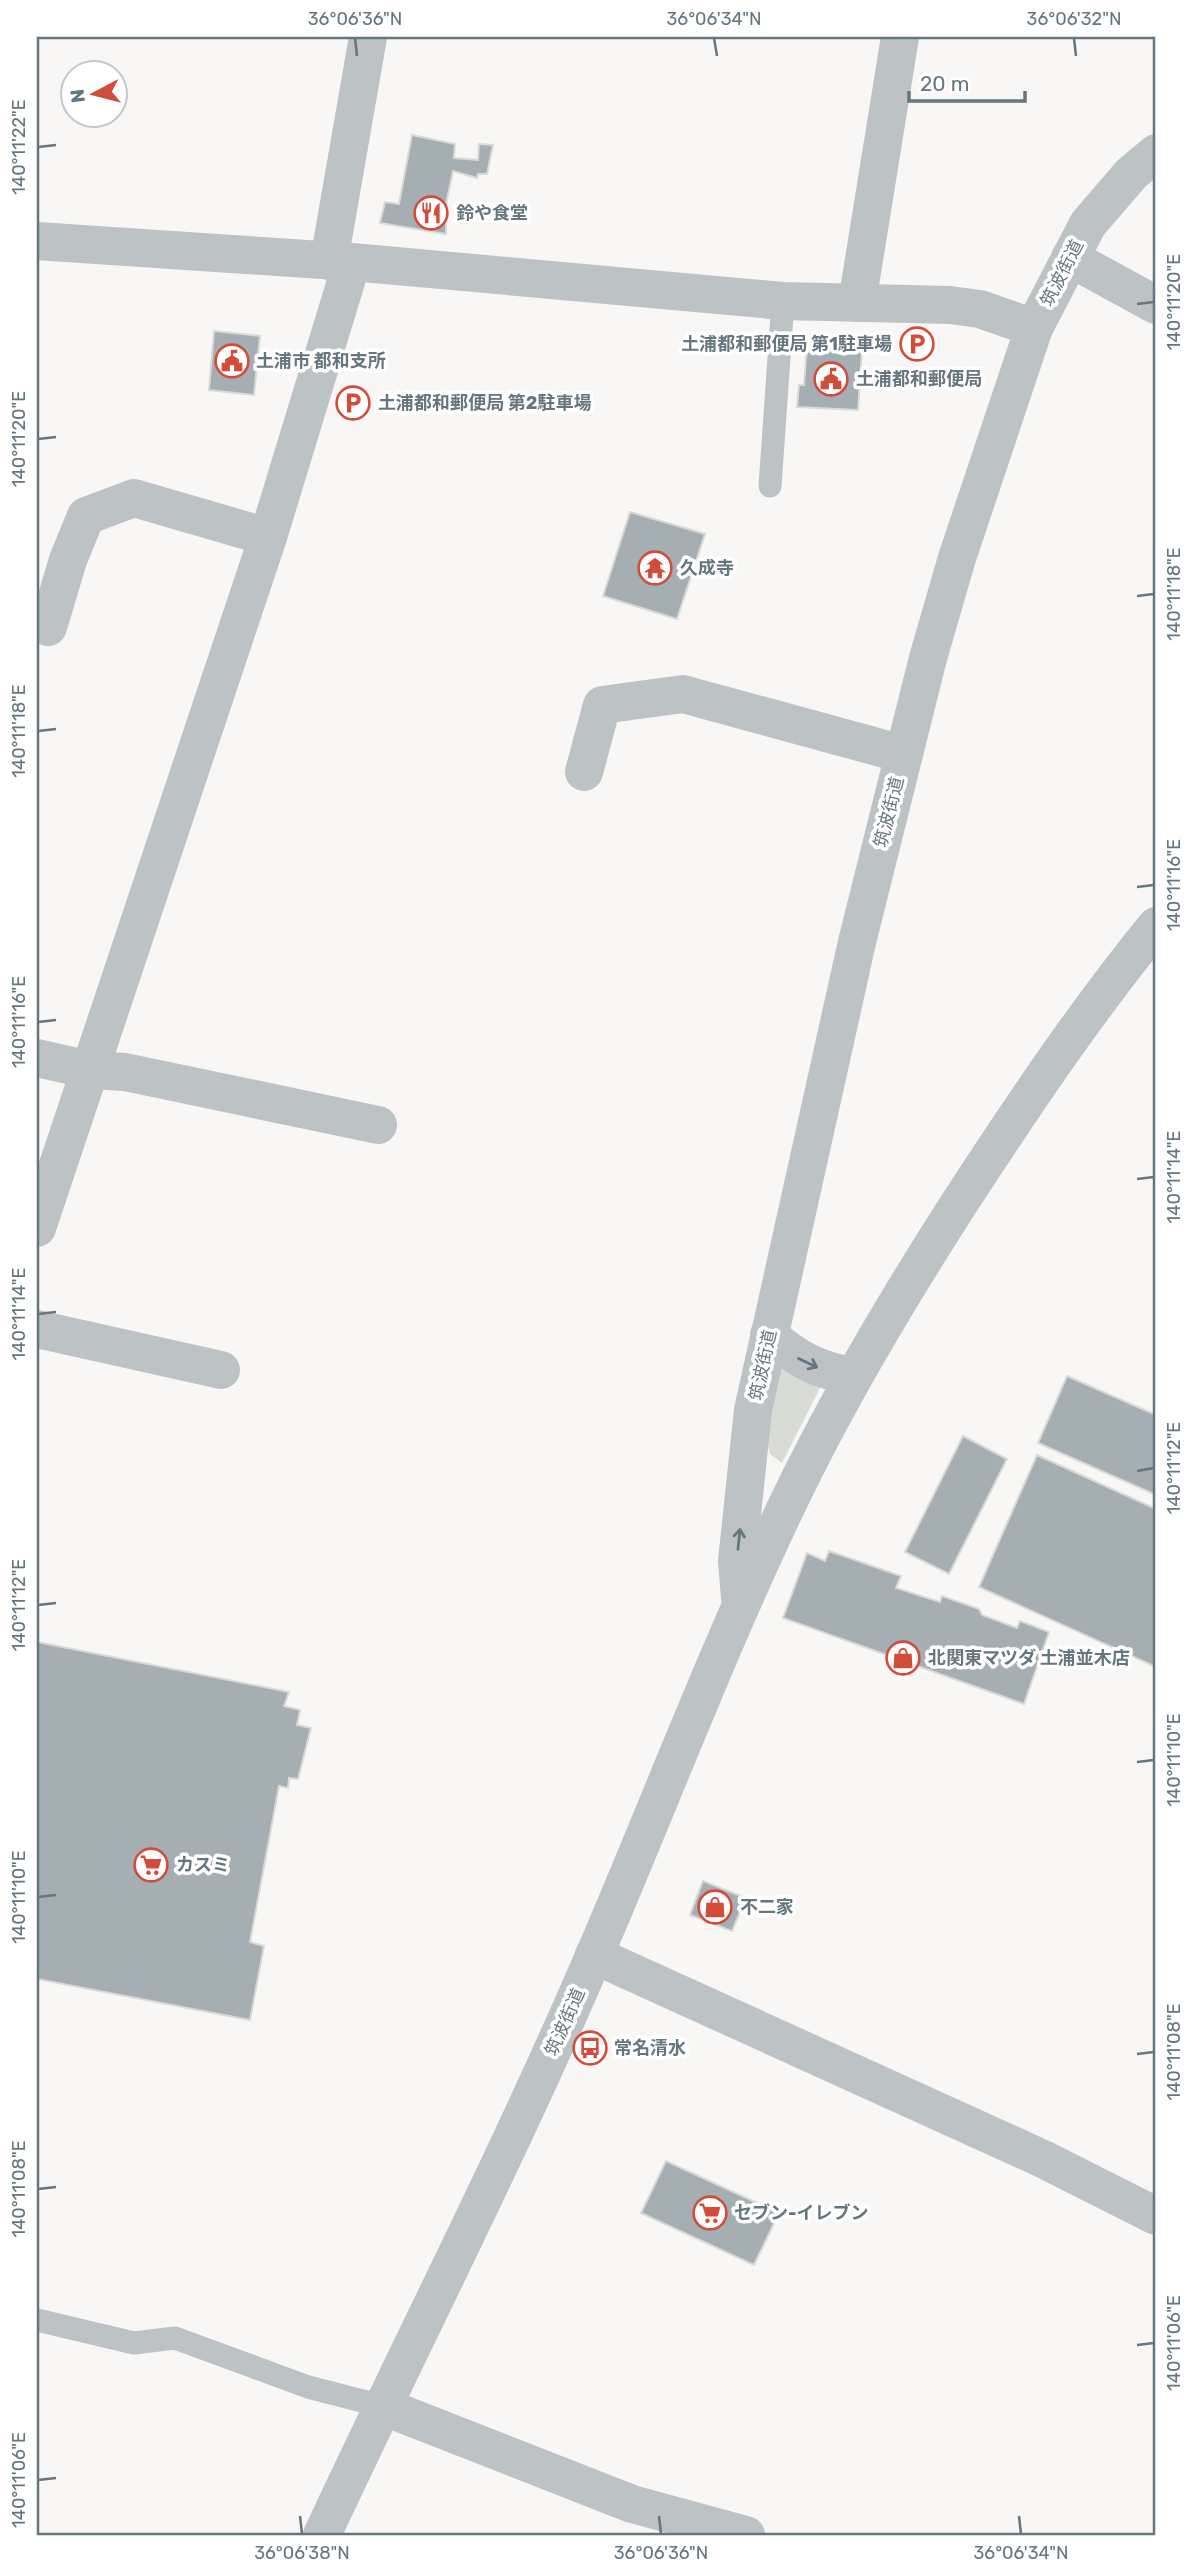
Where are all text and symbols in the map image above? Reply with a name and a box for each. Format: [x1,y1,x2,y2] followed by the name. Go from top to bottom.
[308,8,402,30] text: 36°06'36"N
[666,8,762,30] text: 36°06'34"N
[1027,8,1121,30] text: 36°06'32"N
[60,60,130,130] north arrow
[909,60,1025,104] scale bar
[920,71,969,96] text: 20 m
[65,88,90,104] text: N
[8,99,30,195] text: 140°11'22"E
[412,194,450,232] restaurant icon: 鈴や食堂
[456,202,528,224] place label: 鈴や食堂
[1036,236,1088,310] street label: 筑波街道
[1163,254,1185,350] text: 140°11'20"E
[898,325,936,363] parking icon: 土浦都和郵便局 第1駐車場
[681,333,892,355] place label: 土浦都和郵便局 第1駐車場
[213,342,251,380] public building icon: 土浦市 都和支所
[256,350,386,372] place label: 土浦市 都和支所
[812,360,850,398] public building icon: 土浦都和郵便局
[856,368,982,390] place label: 土浦都和郵便局
[334,384,372,422] parking icon: 土浦都和郵便局 第2駐車場
[8,391,30,487] text: 140°11'20"E
[378,392,592,414] place label: 土浦都和郵便局 第2駐車場
[1163,547,1185,641] text: 140°11'18"E
[636,549,674,587] temple icon: 久成寺
[680,557,734,579] place label: 久成寺
[8,684,30,778] text: 140°11'18"E
[870,774,908,850] street label: 筑波街道
[1163,839,1185,931] text: 140°11'16"E
[8,976,30,1068] text: 140°11'16"E
[1163,1131,1185,1223] text: 140°11'14"E
[8,1268,30,1360] text: 140°11'14"E
[745,1327,781,1403] street label: 筑波街道
[797,1356,818,1370] one-way arrow
[1163,1422,1185,1514] text: 140°11'12"E
[733,1528,746,1551] one-way arrow
[8,1559,30,1651] text: 140°11'12"E
[884,1639,922,1677] shop icon: 北関東マツダ 土浦並木店
[928,1647,1130,1669] place label: 北関東マツダ 土浦並木店
[1163,1713,1185,1807] text: 140°11'10"E
[132,1846,170,1884] supermarket icon: カスミ
[8,1850,30,1944] text: 140°11'10"E
[176,1854,230,1876] place label: カスミ
[696,1888,734,1926] shop icon: 不二家
[740,1896,794,1918] place label: 不二家
[540,1985,590,2059] street label: 筑波街道
[1163,2003,1185,2101] text: 140°11'08"E
[571,2029,609,2067] bus stop icon: 常名清水
[614,2037,686,2059] place label: 常名清水
[8,2140,30,2238] text: 140°11'08"E
[691,2194,729,2232] supermarket icon: セブン-イレブン
[734,2202,869,2224] place label: セブン-イレブン
[1163,2295,1185,2391] text: 140°11'06"E
[8,2432,30,2528] text: 140°11'06"E
[254,2542,350,2564] text: 36°06'38"N
[614,2542,708,2564] text: 36°06'36"N
[973,2542,1069,2564] text: 36°06'34"N

